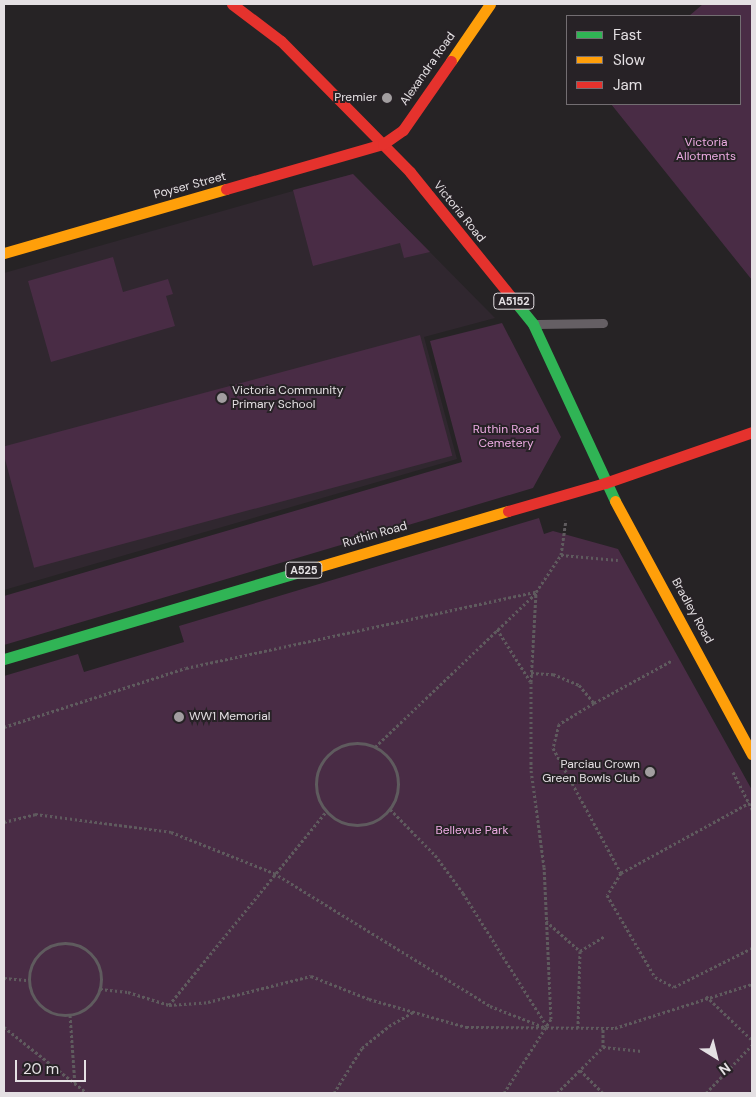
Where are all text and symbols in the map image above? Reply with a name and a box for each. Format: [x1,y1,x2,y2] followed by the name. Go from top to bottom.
[566,15,741,105] legend
[613,25,642,45] text: Fast
[397,30,459,108] street label: Alexandra Road
[613,50,645,70] text: Slow
[613,75,642,95] text: Jam
[334,91,377,105] place label: Premier
[381,92,393,104] marker: Premier
[676,136,736,164] park label: Victoria Allotments
[152,169,228,203] street label: Poyser Street
[430,179,488,245] street label: Victoria Road
[493,292,535,310] road number: A5152
[232,384,343,412] place label: Victoria Community Primary School
[216,392,228,404] marker: Victoria Community Primary School
[473,423,539,451] park label: Ruthin Road Cemetery
[341,519,409,551] street label: Ruthin Road
[285,562,323,578] road number: A525
[668,576,716,646] street label: Bradley Road
[189,710,270,724] place label: WW1 Memorial
[173,711,185,723] marker: WW1 Memorial
[542,758,640,786] place label: Parciau Crown Green Bowls Club
[644,766,656,778] marker: Parciau Crown Green Bowls Club
[436,824,508,838] park label: Bellevue Park
[691,1032,741,1082] north arrow
[18,1050,89,1082] scale bar
[23,1059,59,1079] text: 20 m
[715,1059,734,1079] text: N

